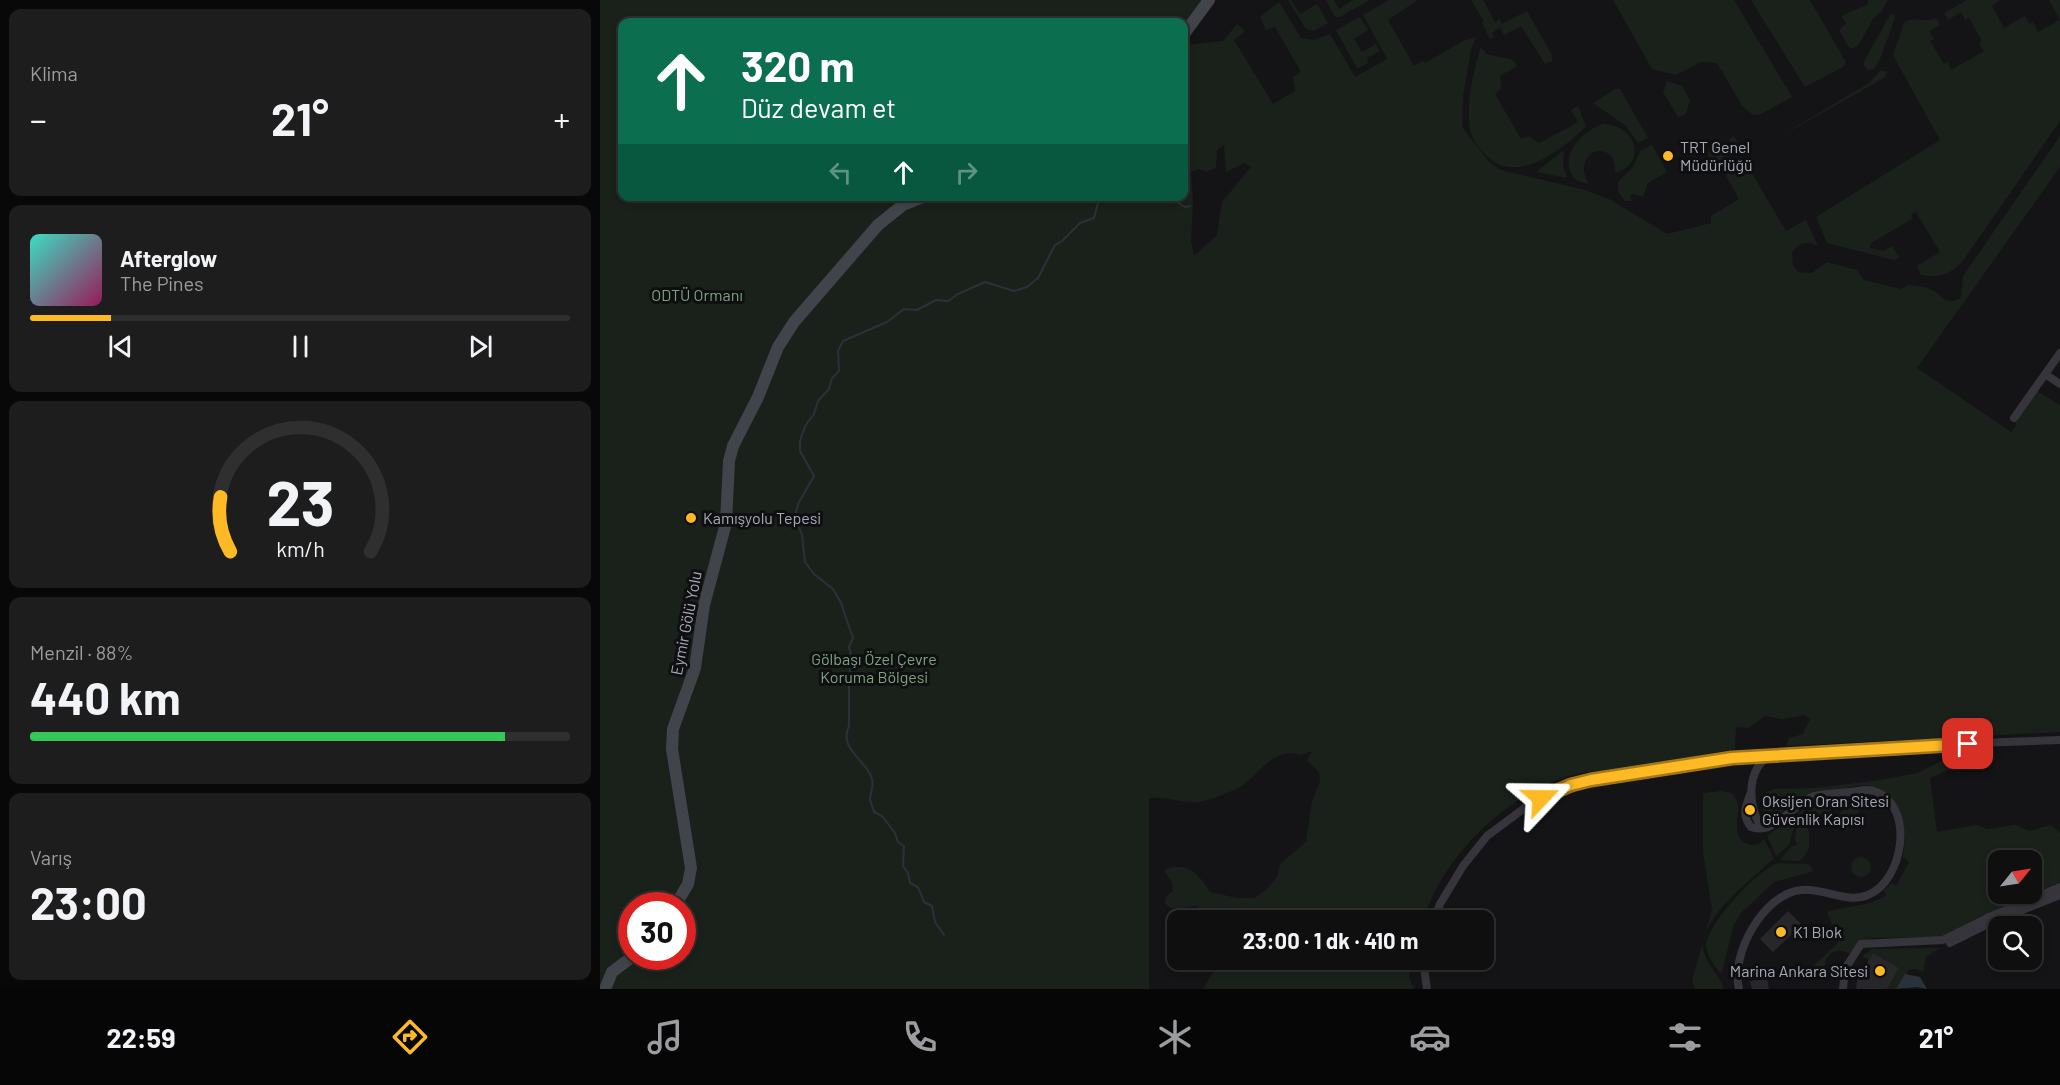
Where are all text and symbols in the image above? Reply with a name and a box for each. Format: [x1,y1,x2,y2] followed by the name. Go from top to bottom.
[741,40,855,90] text: 320 m
[642,42,720,120] icon: ahead
[30,61,78,85] text: Klima
[271,91,329,145] text: 21°
[741,91,896,123] text: Düz devam et
[30,99,47,139] text: −
[554,99,570,139] text: +
[1680,137,1753,174] place label: TRT Genel Müdürlüğü
[1661,149,1675,163] marker: TRT Genel Müdürlüğü
[824,156,857,189] icon: left
[887,156,920,189] icon: ahead
[950,156,983,189] icon: right
[120,245,217,271] text: Afterglow
[120,271,204,295] text: The Pines
[651,285,743,304] park label: ODTÜ Ormanı
[104,330,137,363] icon: previous
[284,330,317,363] icon: pause
[464,330,497,363] icon: next
[266,464,334,538] text: 23
[703,508,821,527] place label: Kamışyolu Tepesi
[684,511,698,525] marker: Kamışyolu Tepesi
[276,536,324,561] text: km/h
[666,569,705,677] street label: Eymir Gölü Yolu
[30,640,133,664] text: Menzil · 88%
[811,649,937,686] park label: Gölbaşı Özel Çevre Koruma Bölgesi
[30,670,181,724] text: 440 km
[1942,718,1993,769] pin
[1951,727,1984,760] icon: arrive
[1509,766,1573,830] position arrow
[1762,791,1889,828] place label: Oksijen Oran Sitesi Güvenlik Kapısı
[1743,803,1757,817] marker: Oksijen Oran Sitesi Güvenlik Kapısı
[30,845,72,869] text: Varış
[1988,850,2042,904] north arrow
[1988,850,2042,970] map controls
[30,875,147,929] text: 23:00
[618,892,696,970] speed limit sign: 30
[1988,916,2042,970] button: search
[1793,922,1842,941] place label: K1 Blok
[1774,925,1788,939] marker: K1 Blok
[1243,927,1418,953] text: 23:00 · 1 dk · 410 m
[1730,961,1868,980] place label: Marina Ankara Sitesi
[1873,964,1887,978] marker: Marina Ankara Sitesi
[389,1016,431,1058] icon: directions
[644,1016,686,1058] icon: music
[899,1016,941,1058] icon: phone
[1154,1016,1196,1058] icon: climate
[1409,1016,1451,1058] icon: car
[1664,1016,1706,1058] icon: filters
[107,1021,175,1053] text: 22:59
[1919,1021,1953,1053] text: 21°

